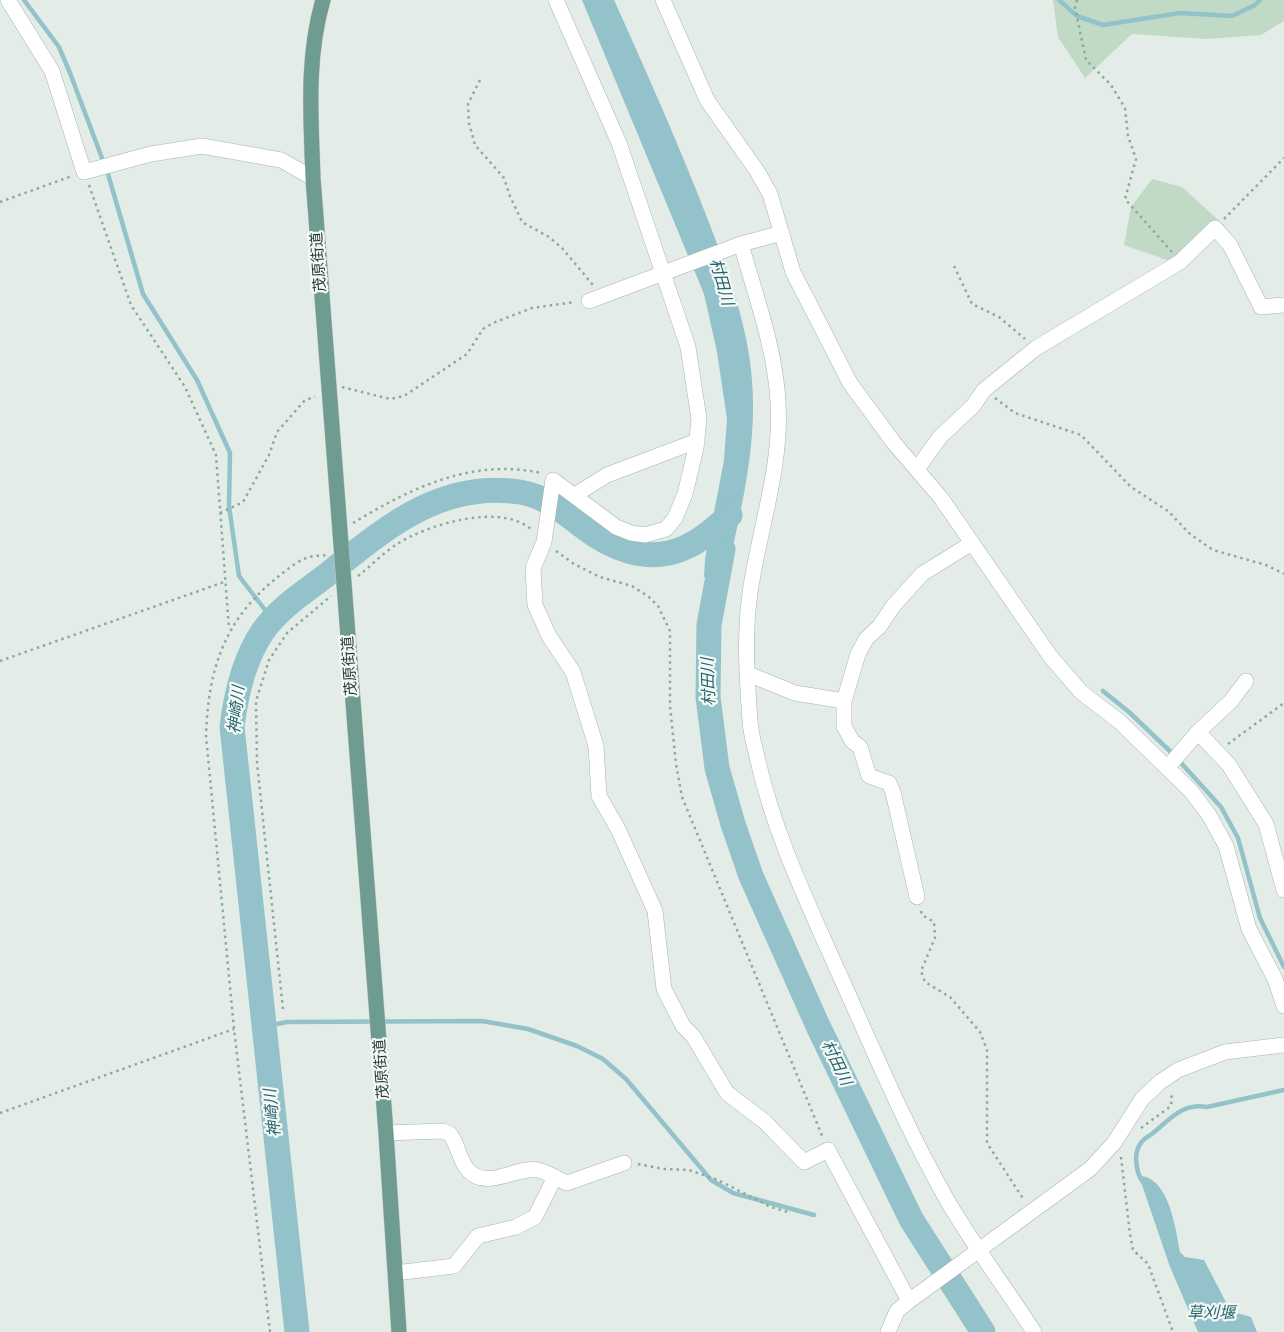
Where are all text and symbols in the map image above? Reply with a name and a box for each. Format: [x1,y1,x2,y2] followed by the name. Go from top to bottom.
[308,231,330,293] street label: 茂原街道
[705,256,737,308] water label: 村田川
[339,635,361,697] street label: 茂原街道
[699,658,719,706] water label: 村田川
[225,685,249,735] water label: 神崎川
[817,1037,855,1089] water label: 村田川
[371,1038,393,1100] street label: 茂原街道
[261,1088,285,1138] water label: 神崎川
[1187,1303,1235,1323] water label: 草刈堰

